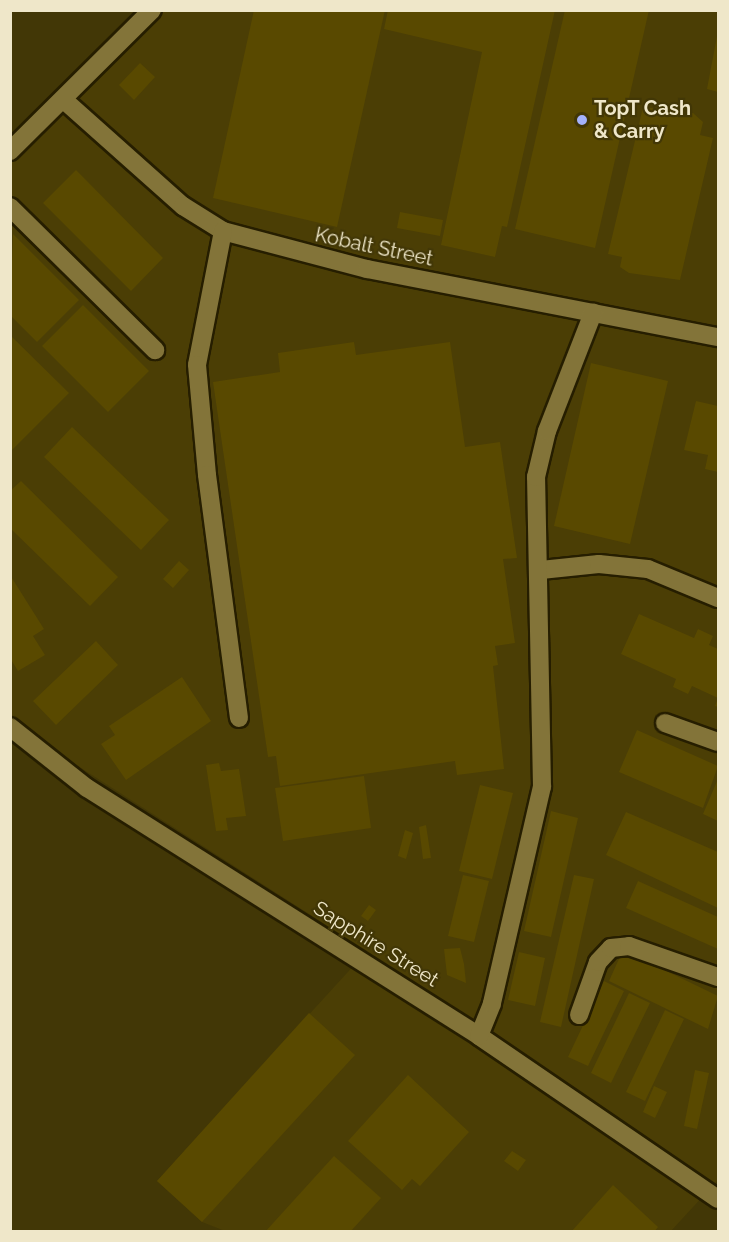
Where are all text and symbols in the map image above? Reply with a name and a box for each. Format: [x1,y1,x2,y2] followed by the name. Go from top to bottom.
[594,96,692,143] place label: TopT Cash & Carry
[575,113,589,127] marker: TopT Cash & Carry
[313,223,435,271] street label: Kobalt Street
[309,896,443,992] street label: Sapphire Street

